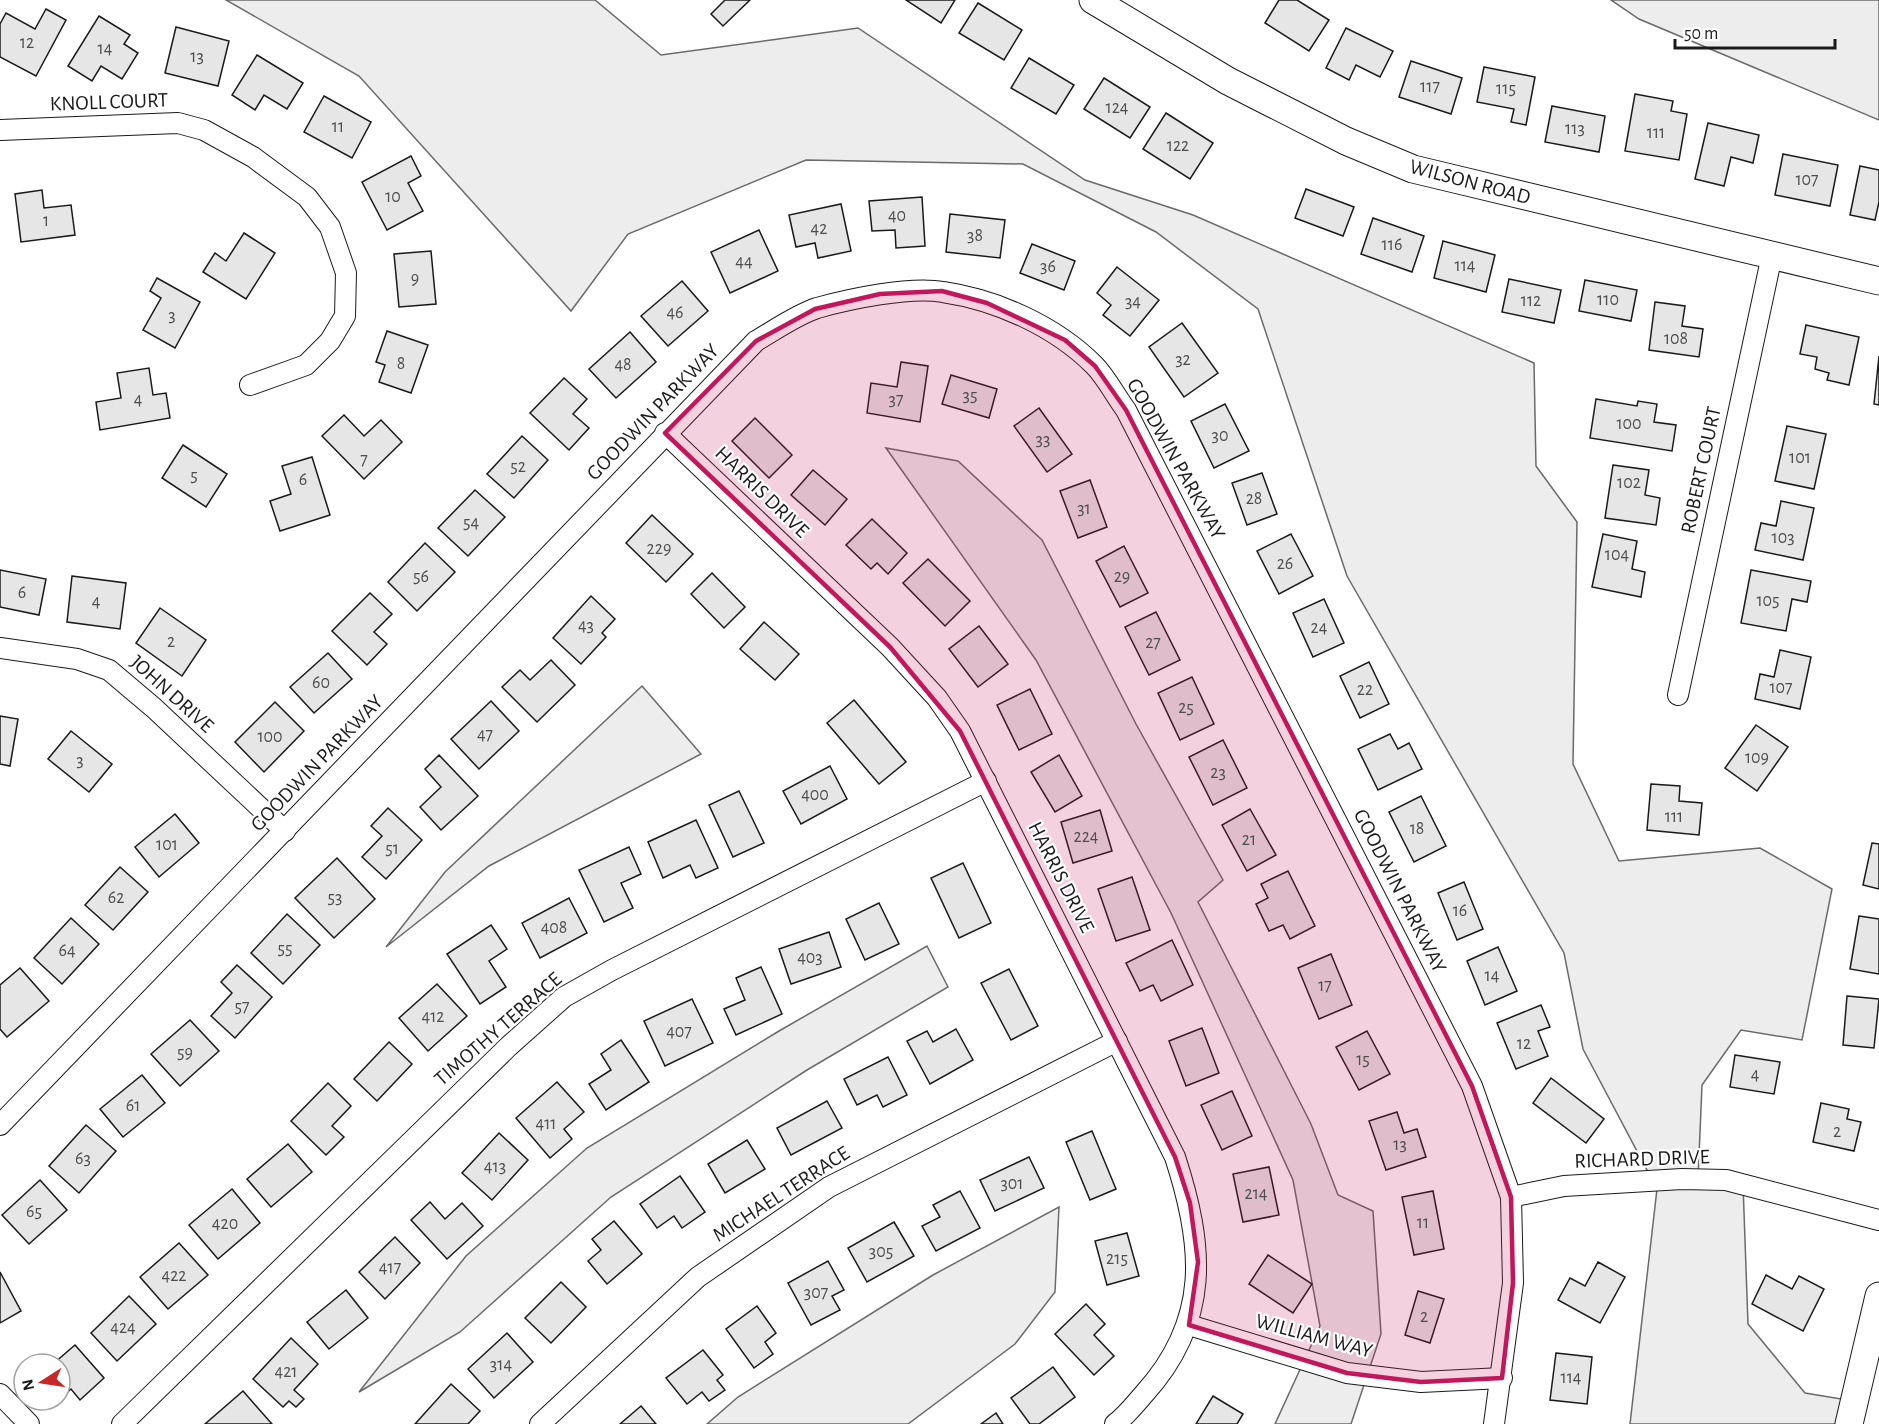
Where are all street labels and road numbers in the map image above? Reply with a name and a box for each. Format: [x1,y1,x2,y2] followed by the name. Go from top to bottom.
[50,89,168,115] street label: KNOLL COURT
[1407,156,1533,208] street label: WILSON ROAD
[583,340,723,484] street label: GOODWIN PARKWAY
[1123,375,1229,543] street label: GOODWIN PARKWAY
[1677,405,1725,535] street label: ROBERT COURT
[711,442,813,542] street label: HARRIS DRIVE
[126,651,218,737] street label: JOHN DRIVE
[247,691,387,835] street label: GOODWIN PARKWAY
[1350,806,1450,976] street label: GOODWIN PARKWAY
[1024,818,1098,936] street label: HARRIS DRIVE
[430,968,566,1090] street label: TIMOTHY TERRACE
[709,1142,853,1246] street label: MICHAEL TERRACE
[1574,1146,1710,1172] street label: RICHARD DRIVE
[1253,1310,1375,1362] street label: WILLIAM WAY

